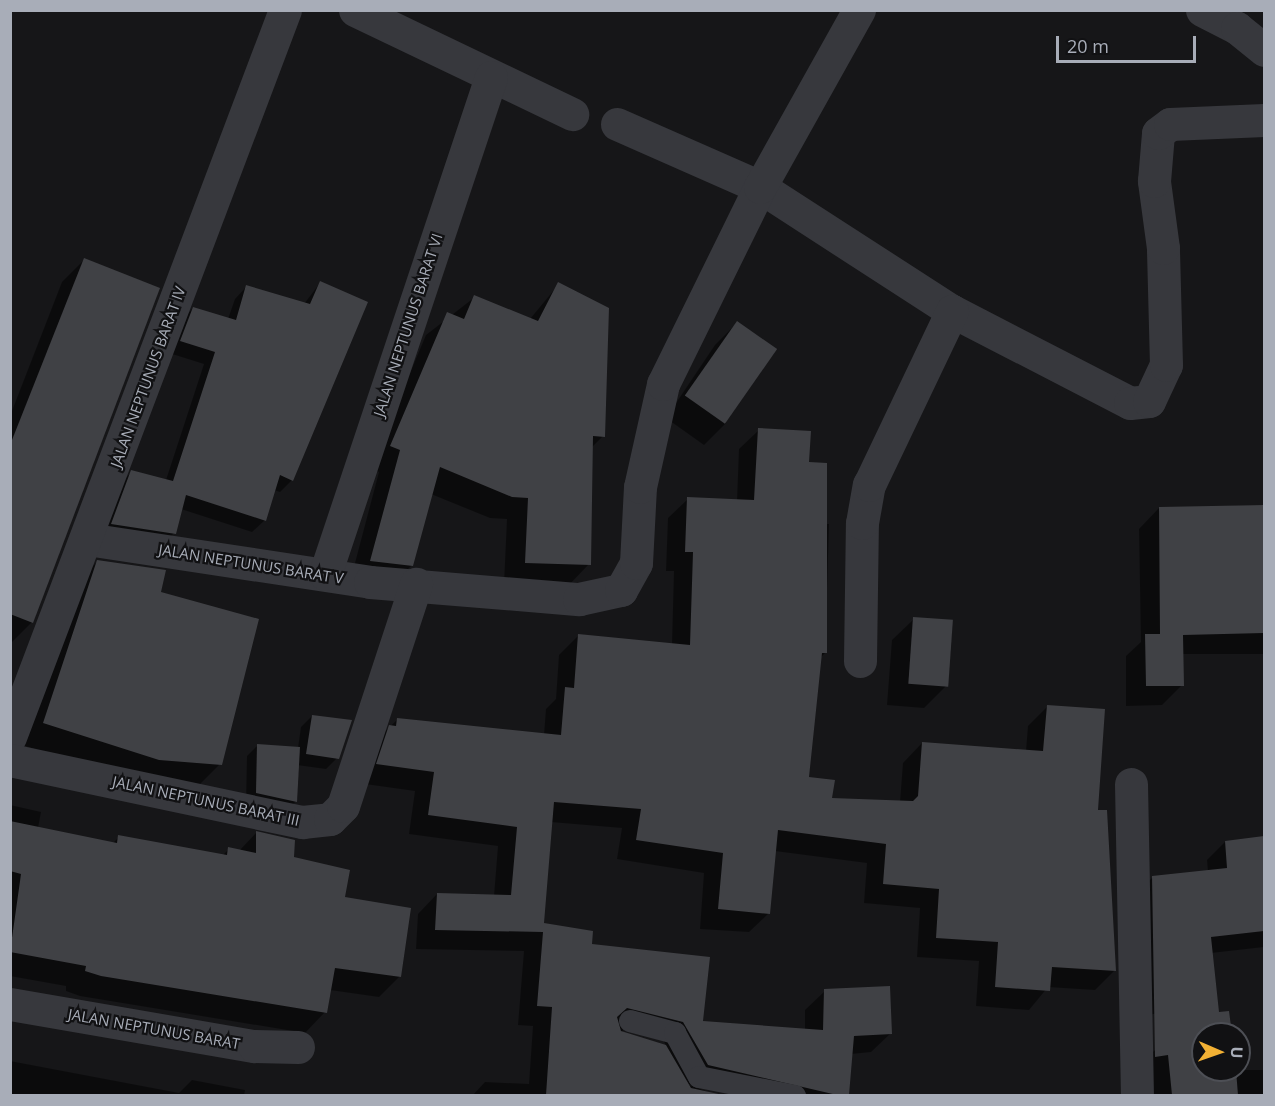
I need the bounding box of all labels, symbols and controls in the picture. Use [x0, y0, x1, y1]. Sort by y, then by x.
scale bar [1059, 24, 1198, 62]
text: 20 m [1067, 34, 1109, 58]
street label: JALAN NEPTUNUS BARAT VI [370, 231, 446, 419]
street label: JALAN NEPTUNUS BARAT IV [107, 284, 189, 470]
street label: JALAN NEPTUNUS BARAT V [157, 540, 345, 588]
street label: JALAN NEPTUNUS BARAT III [111, 772, 301, 830]
street label: JALAN NEPTUNUS BARAT [67, 1005, 241, 1053]
north arrow [1191, 1022, 1251, 1082]
text: U [1226, 1046, 1248, 1059]

